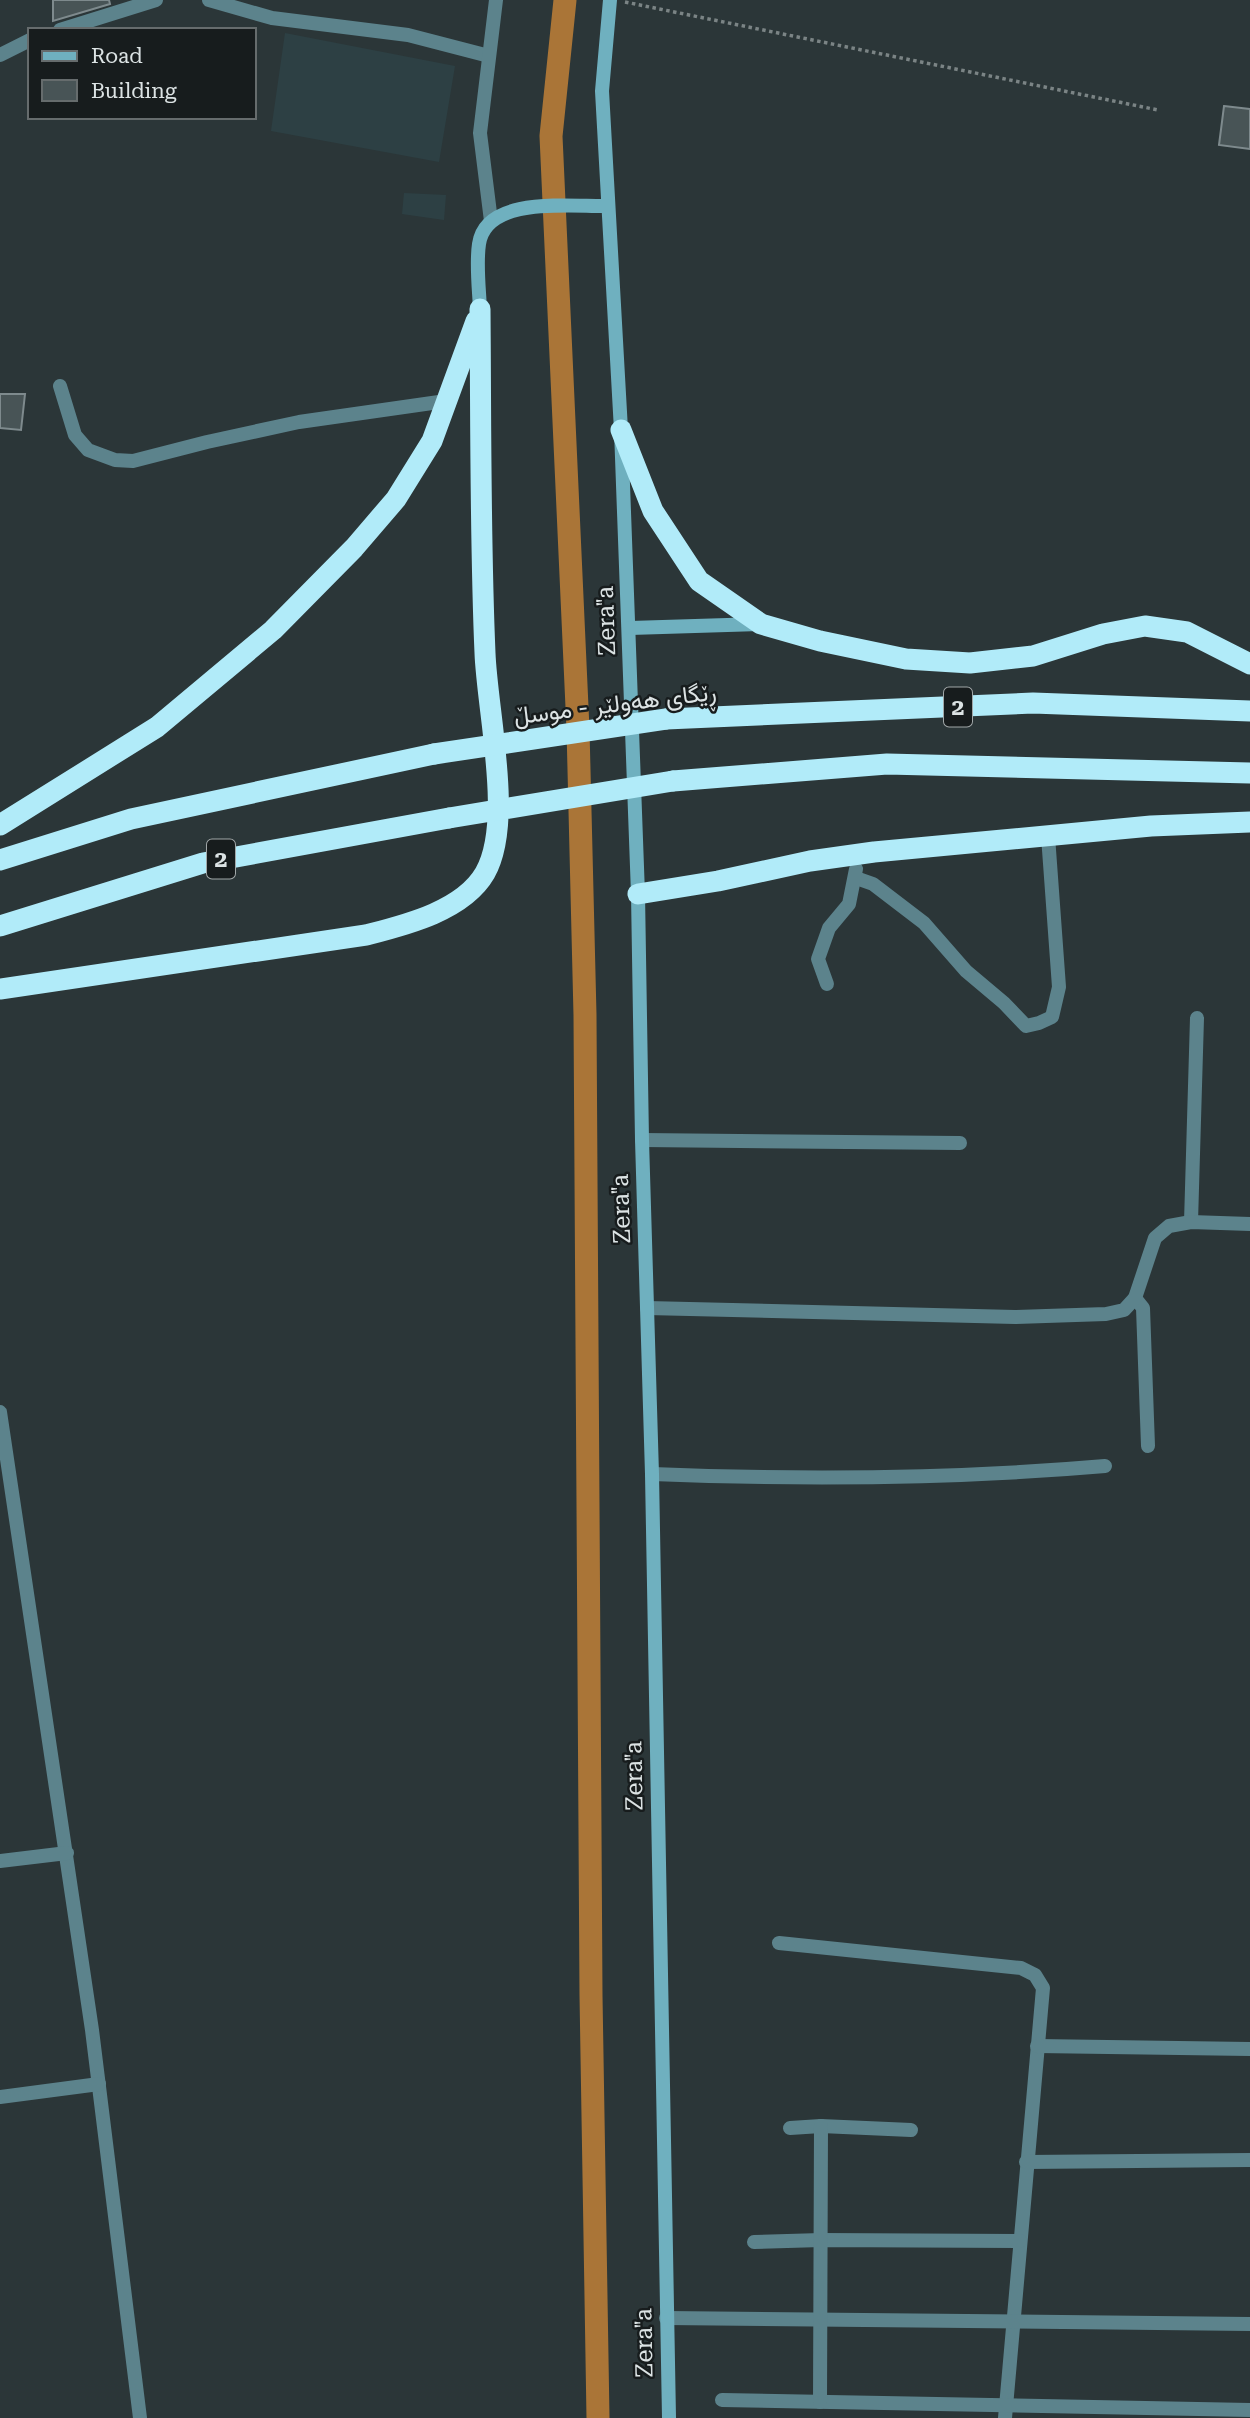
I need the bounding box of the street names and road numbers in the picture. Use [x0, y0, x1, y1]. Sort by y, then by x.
street label: Zera"a [591, 586, 621, 656]
street label: ڕێگای هەولێر - موسڵ [512, 678, 719, 735]
road number: 2 [944, 688, 972, 726]
road number: 2 [207, 839, 235, 878]
street label: Zera"a [606, 1174, 636, 1244]
street label: Zera"a [619, 1741, 649, 1811]
street label: Zera"a [629, 2308, 659, 2378]

